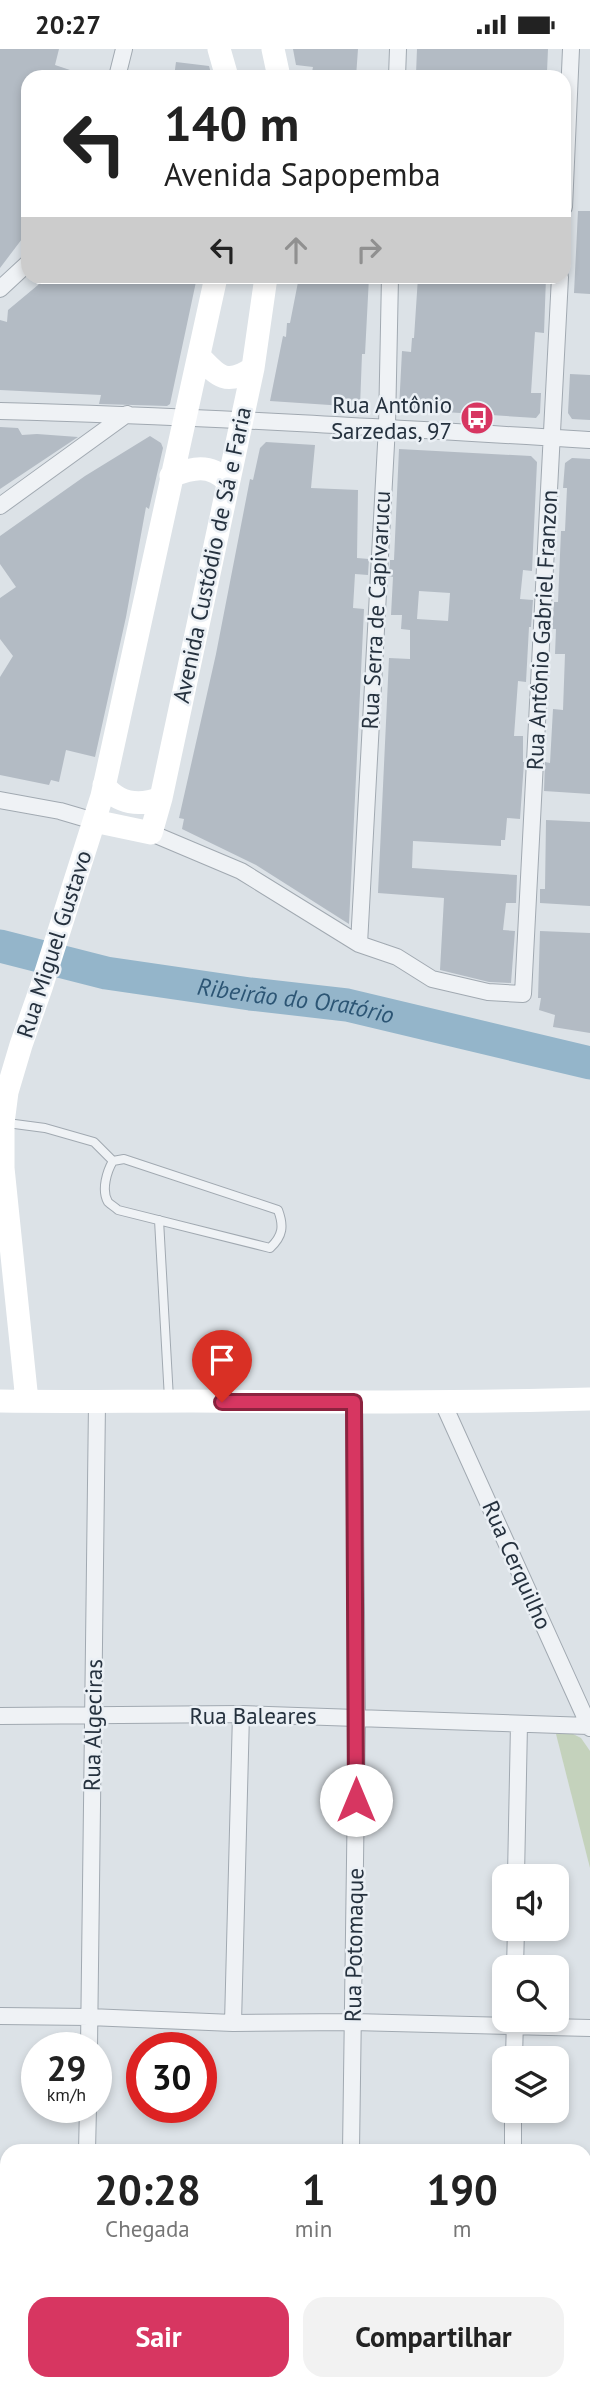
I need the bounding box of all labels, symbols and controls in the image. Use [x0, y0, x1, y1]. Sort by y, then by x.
text: 20:27 [35, 8, 101, 41]
text: 140 m [164, 91, 299, 155]
icon: left [49, 98, 140, 189]
text: Avenida Sapopemba [164, 153, 441, 195]
icon: left [204, 231, 242, 269]
icon: ahead [277, 231, 315, 269]
icon: right [350, 231, 388, 269]
place label: Rua Antônio Sarzedas, 97 [331, 390, 452, 445]
bus stop icon: Rua Antônio Sarzedas, 97 [458, 399, 496, 437]
street label: Avenida Custódio de Sá e Faria [166, 404, 257, 706]
street label: Rua Antônio Gabriel Franzon [520, 489, 563, 771]
street label: Rua Serra de Capivarucu [355, 490, 396, 730]
street label: Rua Miguel Gustavo [10, 846, 98, 1041]
water label: Ribeirão do Oratório [195, 970, 397, 1031]
pin [192, 1330, 252, 1402]
icon: arrive [203, 1341, 241, 1379]
street label: Rua Cerquilho [476, 1496, 559, 1634]
street label: Rua Algeciras [77, 1659, 108, 1791]
street label: Rua Baleares [189, 1701, 317, 1730]
position arrow [319, 1763, 393, 1837]
map controls [492, 1864, 569, 2123]
button: sound [492, 1864, 569, 1941]
street label: Rua Potomaque [338, 1868, 369, 2022]
button: search [492, 1955, 569, 2032]
speed limit sign: 30 [126, 2032, 217, 2123]
text: 29 [47, 2045, 86, 2091]
button: layers [492, 2046, 569, 2123]
text: km/h [47, 2083, 86, 2106]
text: 20:28 [94, 2162, 201, 2217]
text: 1 [302, 2162, 325, 2217]
text: 190 [426, 2162, 498, 2217]
text: Chegada [105, 2214, 190, 2243]
text: min [295, 2214, 332, 2243]
text: m [453, 2214, 471, 2243]
button: Sair [28, 2297, 289, 2377]
button: Compartilhar [303, 2297, 564, 2377]

